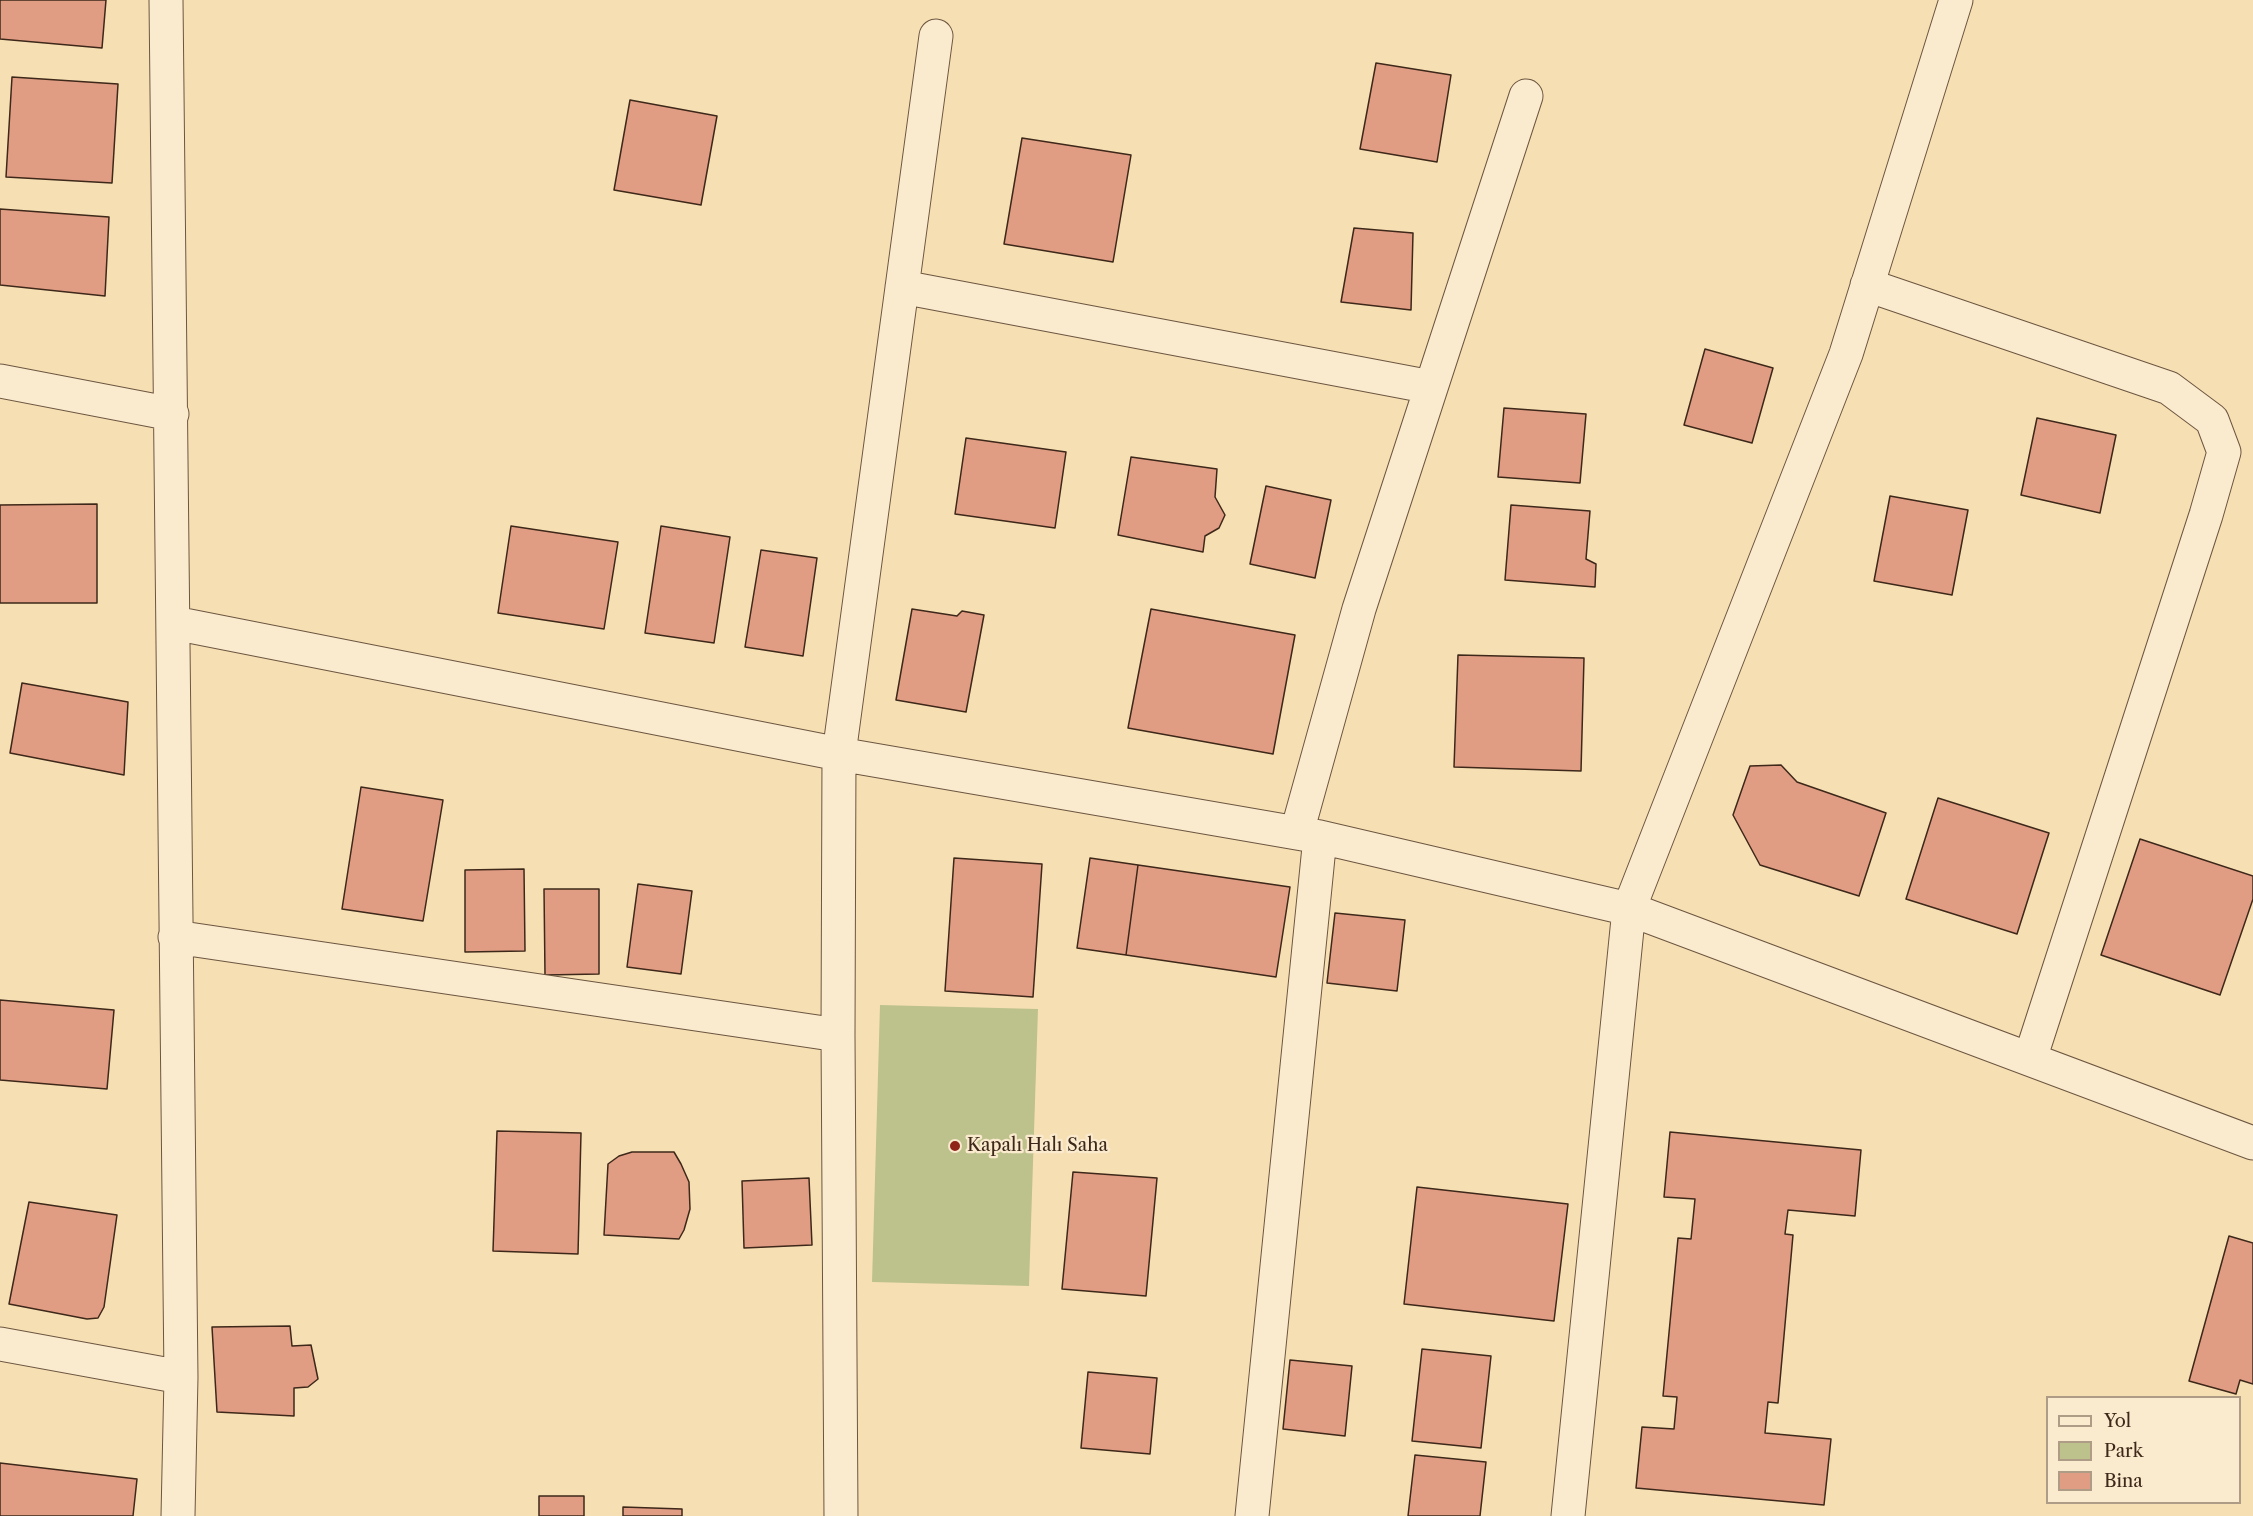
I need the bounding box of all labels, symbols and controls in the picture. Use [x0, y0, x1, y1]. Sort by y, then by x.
place label: Kapalı Halı Saha [967, 1135, 1108, 1157]
marker: Kapalı Halı Saha [948, 1139, 962, 1153]
legend [2046, 1396, 2241, 1504]
text: Yol [2104, 1410, 2131, 1432]
text: Park [2104, 1440, 2143, 1462]
text: Bina [2104, 1470, 2143, 1492]

